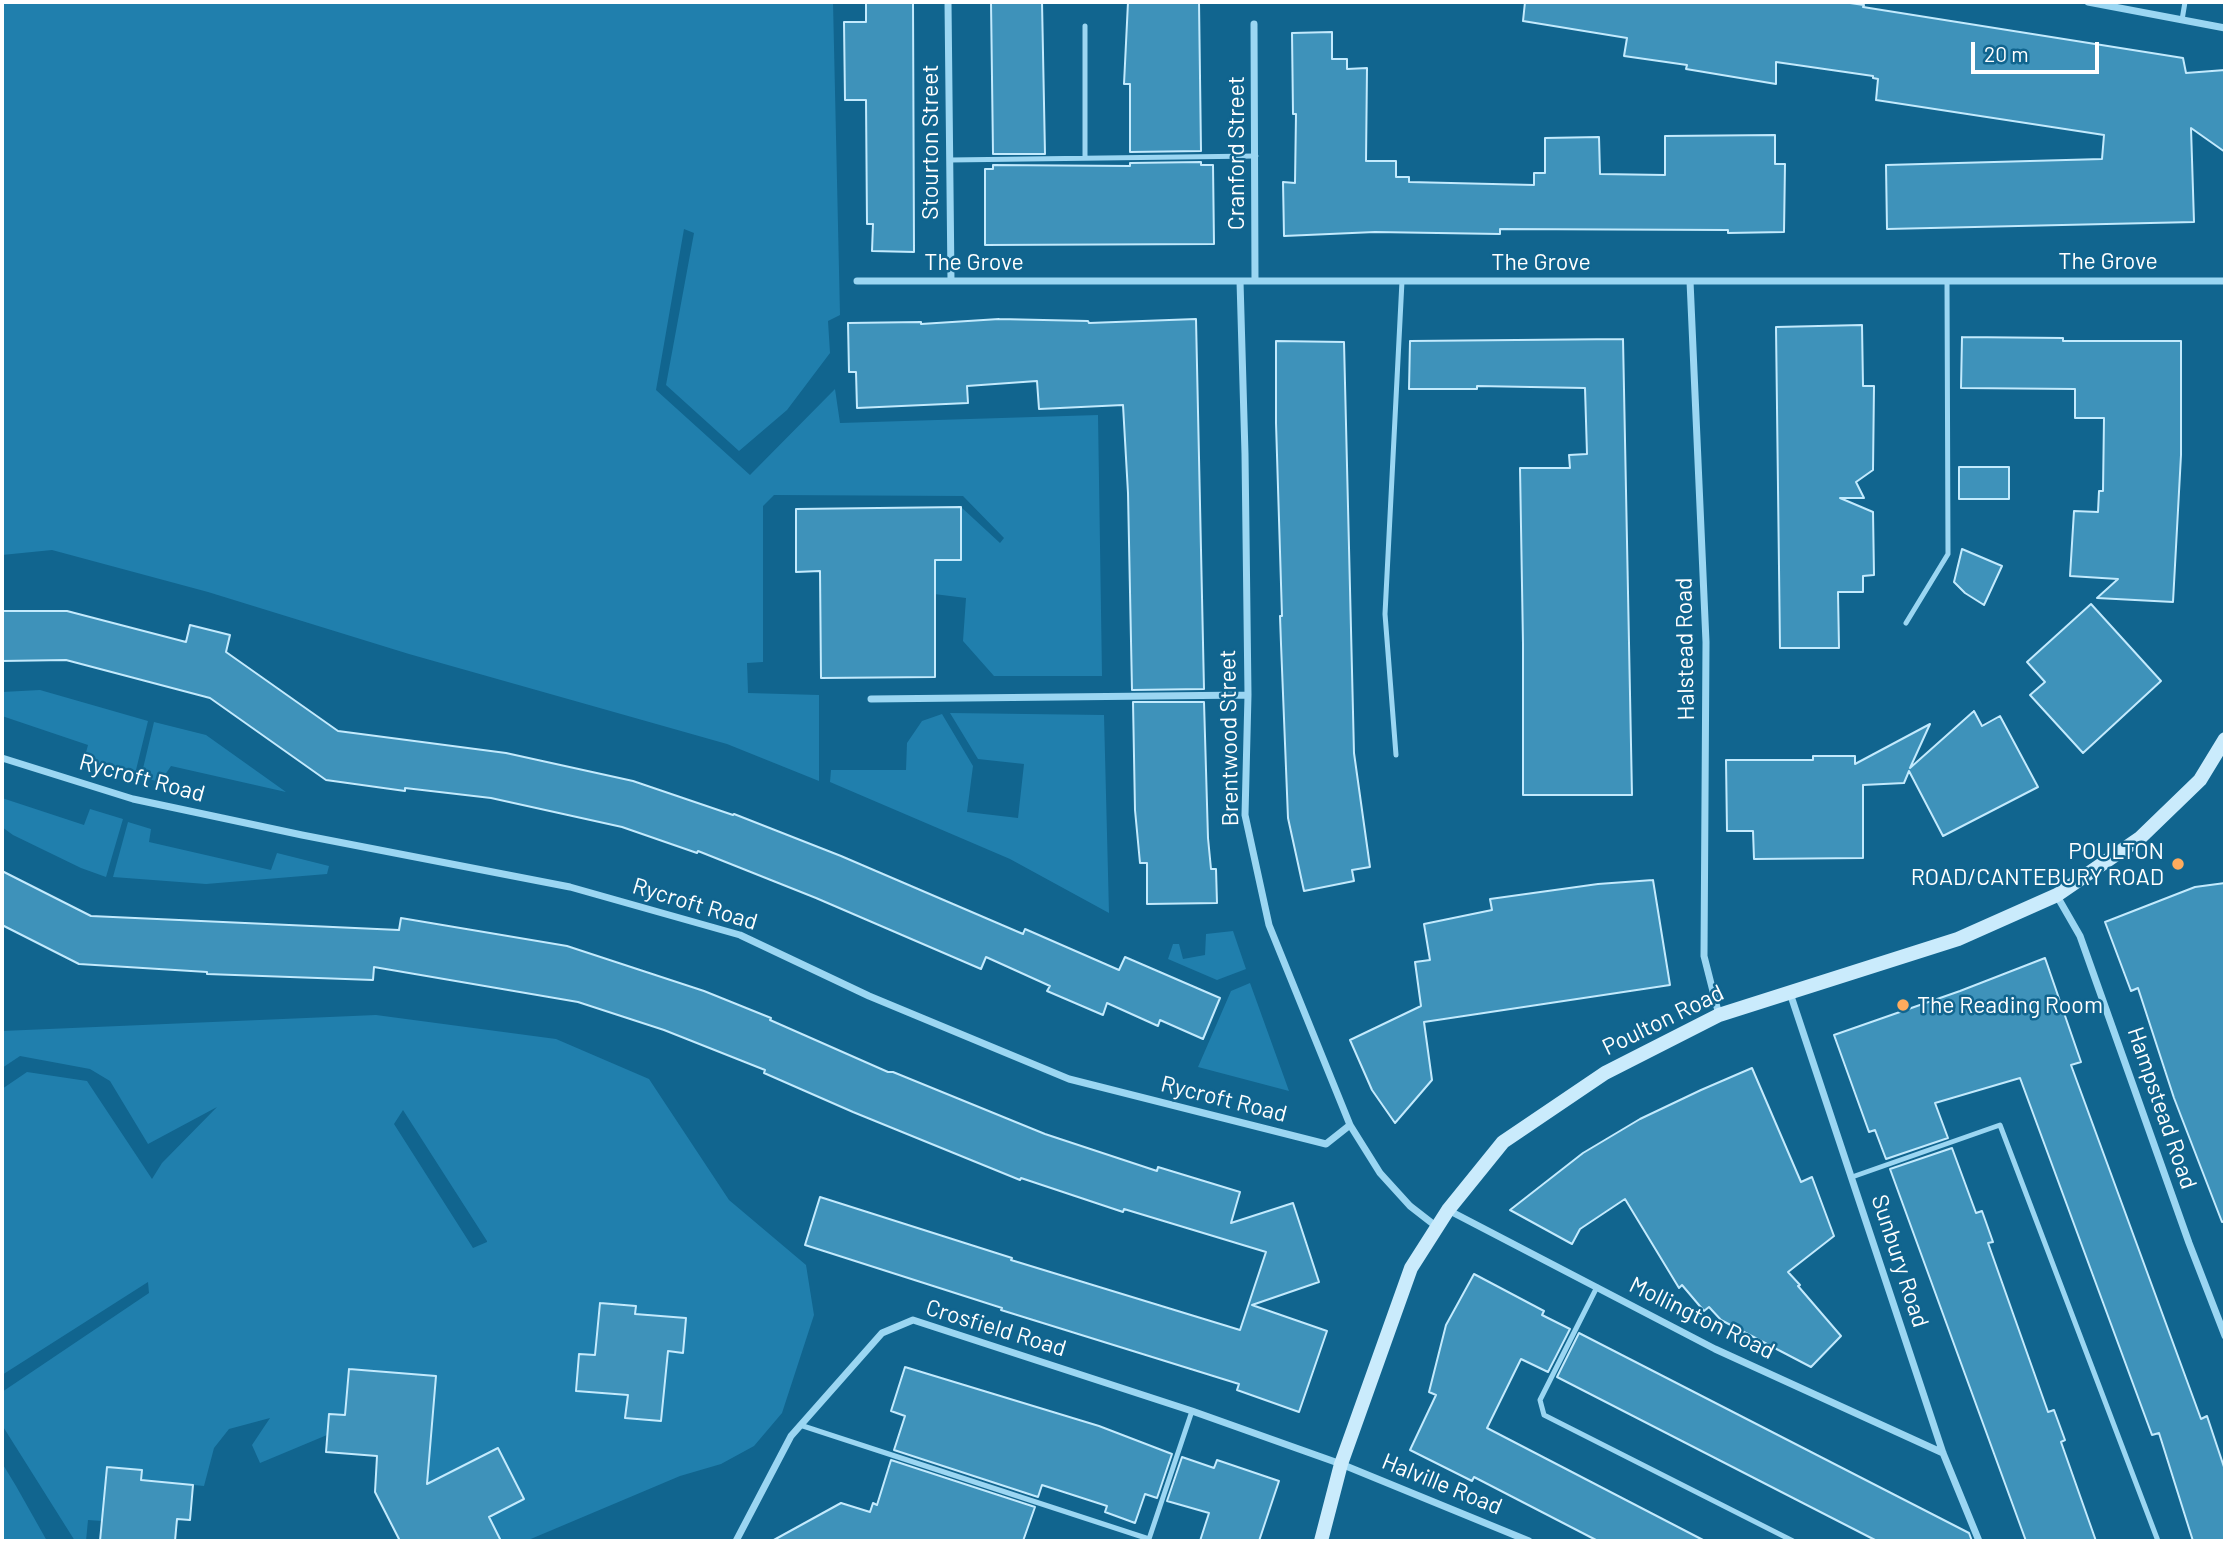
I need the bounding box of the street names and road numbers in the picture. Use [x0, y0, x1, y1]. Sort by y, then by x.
street label: Stourton Street [916, 64, 944, 220]
street label: Cranford Street [1222, 76, 1250, 230]
street label: The Grove [2058, 247, 2158, 275]
street label: The Grove [924, 248, 1024, 276]
street label: The Grove [1491, 248, 1591, 276]
street label: Halstead Road [1670, 577, 1700, 721]
street label: Brentwood Street [1214, 649, 1244, 827]
street label: Rycroft Road [76, 748, 208, 808]
street label: Rycroft Road [629, 872, 761, 936]
street label: Poulton Road [1598, 979, 1728, 1061]
street label: Hampstead Road [2121, 1023, 2203, 1193]
street label: Rycroft Road [1158, 1070, 1290, 1128]
street label: Sunbury Road [1866, 1191, 1934, 1331]
street label: Mollington Road [1625, 1271, 1779, 1365]
street label: Crosfield Road [922, 1294, 1070, 1362]
street label: Halville Road [1378, 1447, 1506, 1521]

